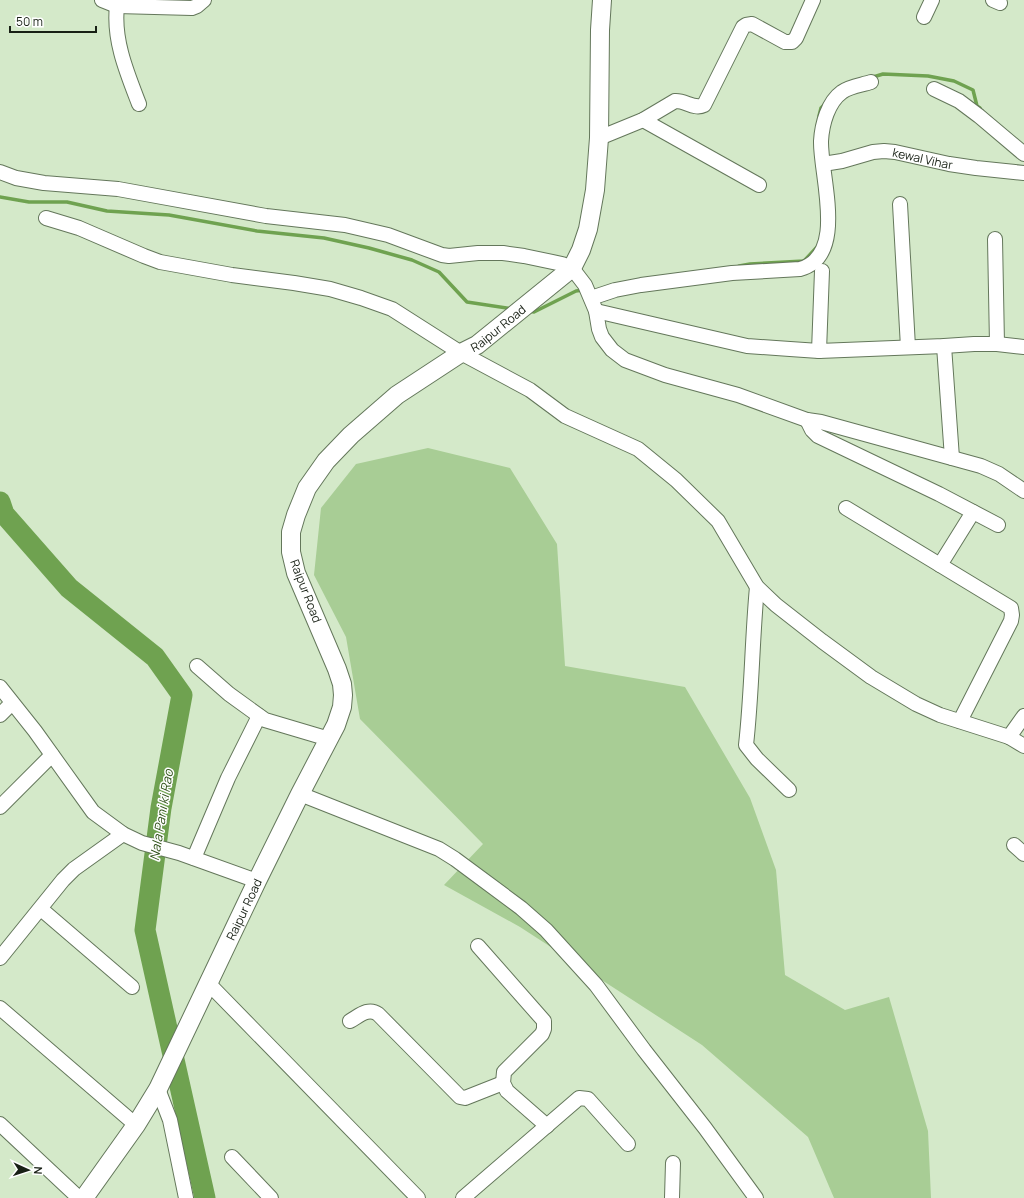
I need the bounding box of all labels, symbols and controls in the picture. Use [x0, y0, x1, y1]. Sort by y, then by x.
scale bar [10, 8, 96, 34]
text: 50 m [16, 13, 43, 30]
street label: kewal Vihar [891, 143, 955, 173]
street label: Raipur Road [467, 301, 529, 356]
street label: Raipur Road [286, 557, 326, 625]
water label: Nala Pani ki Rao [145, 767, 177, 862]
street label: Raipur Road [222, 875, 266, 943]
north arrow [8, 1150, 48, 1190]
text: N [31, 1166, 46, 1175]

